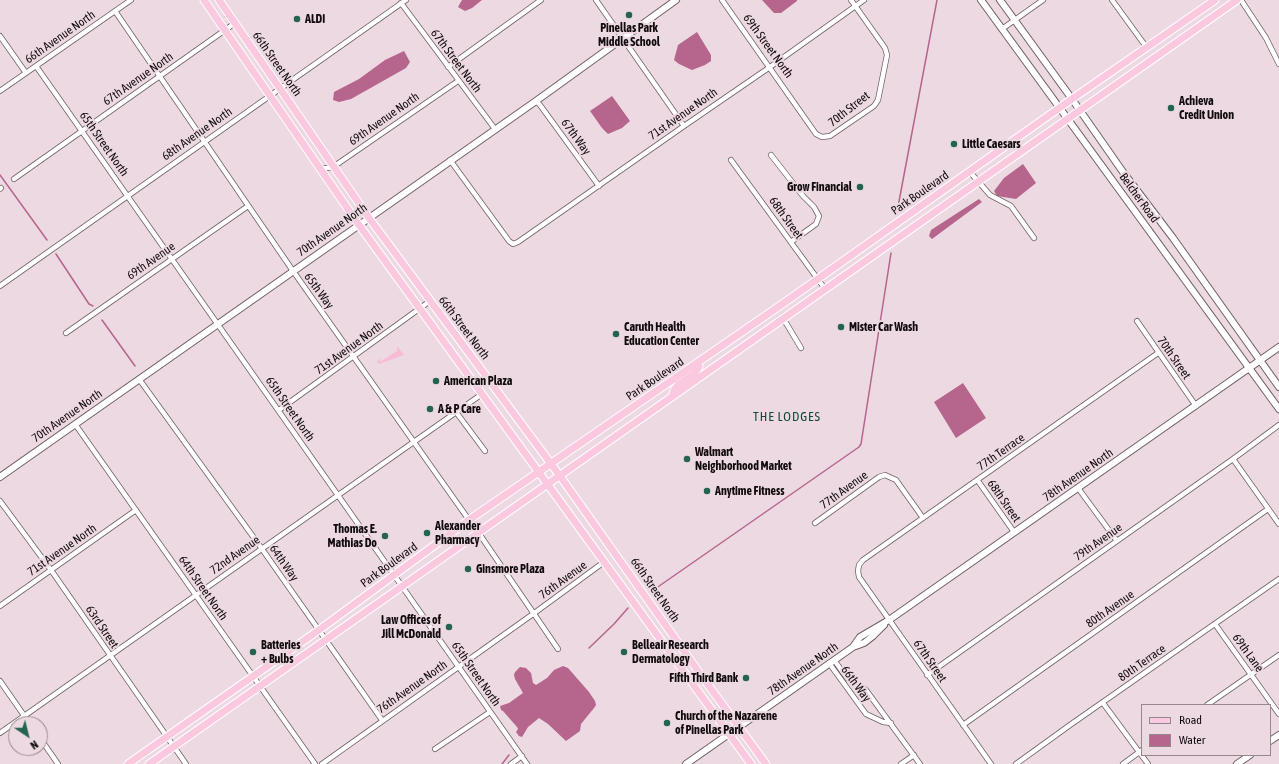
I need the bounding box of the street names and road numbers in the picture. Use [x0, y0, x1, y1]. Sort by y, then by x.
street label: 66th Avenue North [22, 7, 98, 67]
street label: 69th Street North [740, 11, 796, 81]
street label: 67th Street North [428, 26, 484, 96]
street label: 66th Street North [249, 29, 305, 99]
street label: 67th Avenue North [100, 49, 176, 109]
street label: 71st Avenue North [646, 85, 720, 143]
street label: 70th Street [825, 88, 873, 130]
street label: 69th Avenue North [346, 89, 422, 149]
street label: 68th Avenue North [159, 104, 235, 164]
street label: 65th Street North [76, 109, 132, 179]
street label: 67th Way [558, 116, 594, 158]
street label: Park Boulevard [888, 168, 952, 218]
street label: Belcher Road [1116, 170, 1162, 226]
street label: 68th Street [766, 194, 806, 242]
street label: 70th Avenue North [294, 200, 370, 260]
street label: 69th Avenue [124, 239, 178, 283]
street label: 65th Way [301, 270, 337, 312]
street label: 66th Street North [436, 293, 492, 363]
street label: 71st Avenue North [312, 318, 386, 378]
street label: 70th Street [1154, 334, 1194, 382]
street label: Park Boulevard [623, 354, 687, 404]
street label: 65th Street North [262, 374, 318, 444]
street label: 70th Avenue North [29, 386, 105, 446]
street label: 77th Terrace [975, 430, 1027, 474]
street label: 78th Avenue North [1040, 445, 1116, 505]
street label: 77th Avenue [817, 468, 871, 512]
street label: 68th Street [984, 477, 1024, 525]
street label: 79th Avenue [1071, 520, 1125, 564]
street label: 71st Avenue North [25, 521, 99, 579]
street label: 72nd Avenue [207, 533, 263, 577]
street label: Park Boulevard [358, 540, 420, 590]
street label: 64th Way [266, 542, 302, 584]
street label: 64th Street North [175, 553, 231, 623]
street label: 66th Street North [627, 555, 683, 625]
street label: 76th Avenue [536, 558, 590, 602]
street label: 80th Avenue [1083, 587, 1137, 631]
street label: 63rd Street [82, 603, 122, 651]
street label: 69th Lane [1229, 631, 1267, 675]
street label: 67th Street [910, 637, 950, 685]
street label: 65th Street North [448, 639, 504, 709]
street label: 78th Avenue North [765, 639, 841, 699]
street label: 80th Terrace [1116, 641, 1168, 685]
street label: 76th Avenue North [374, 657, 450, 717]
street label: 66th Way [838, 663, 874, 705]

